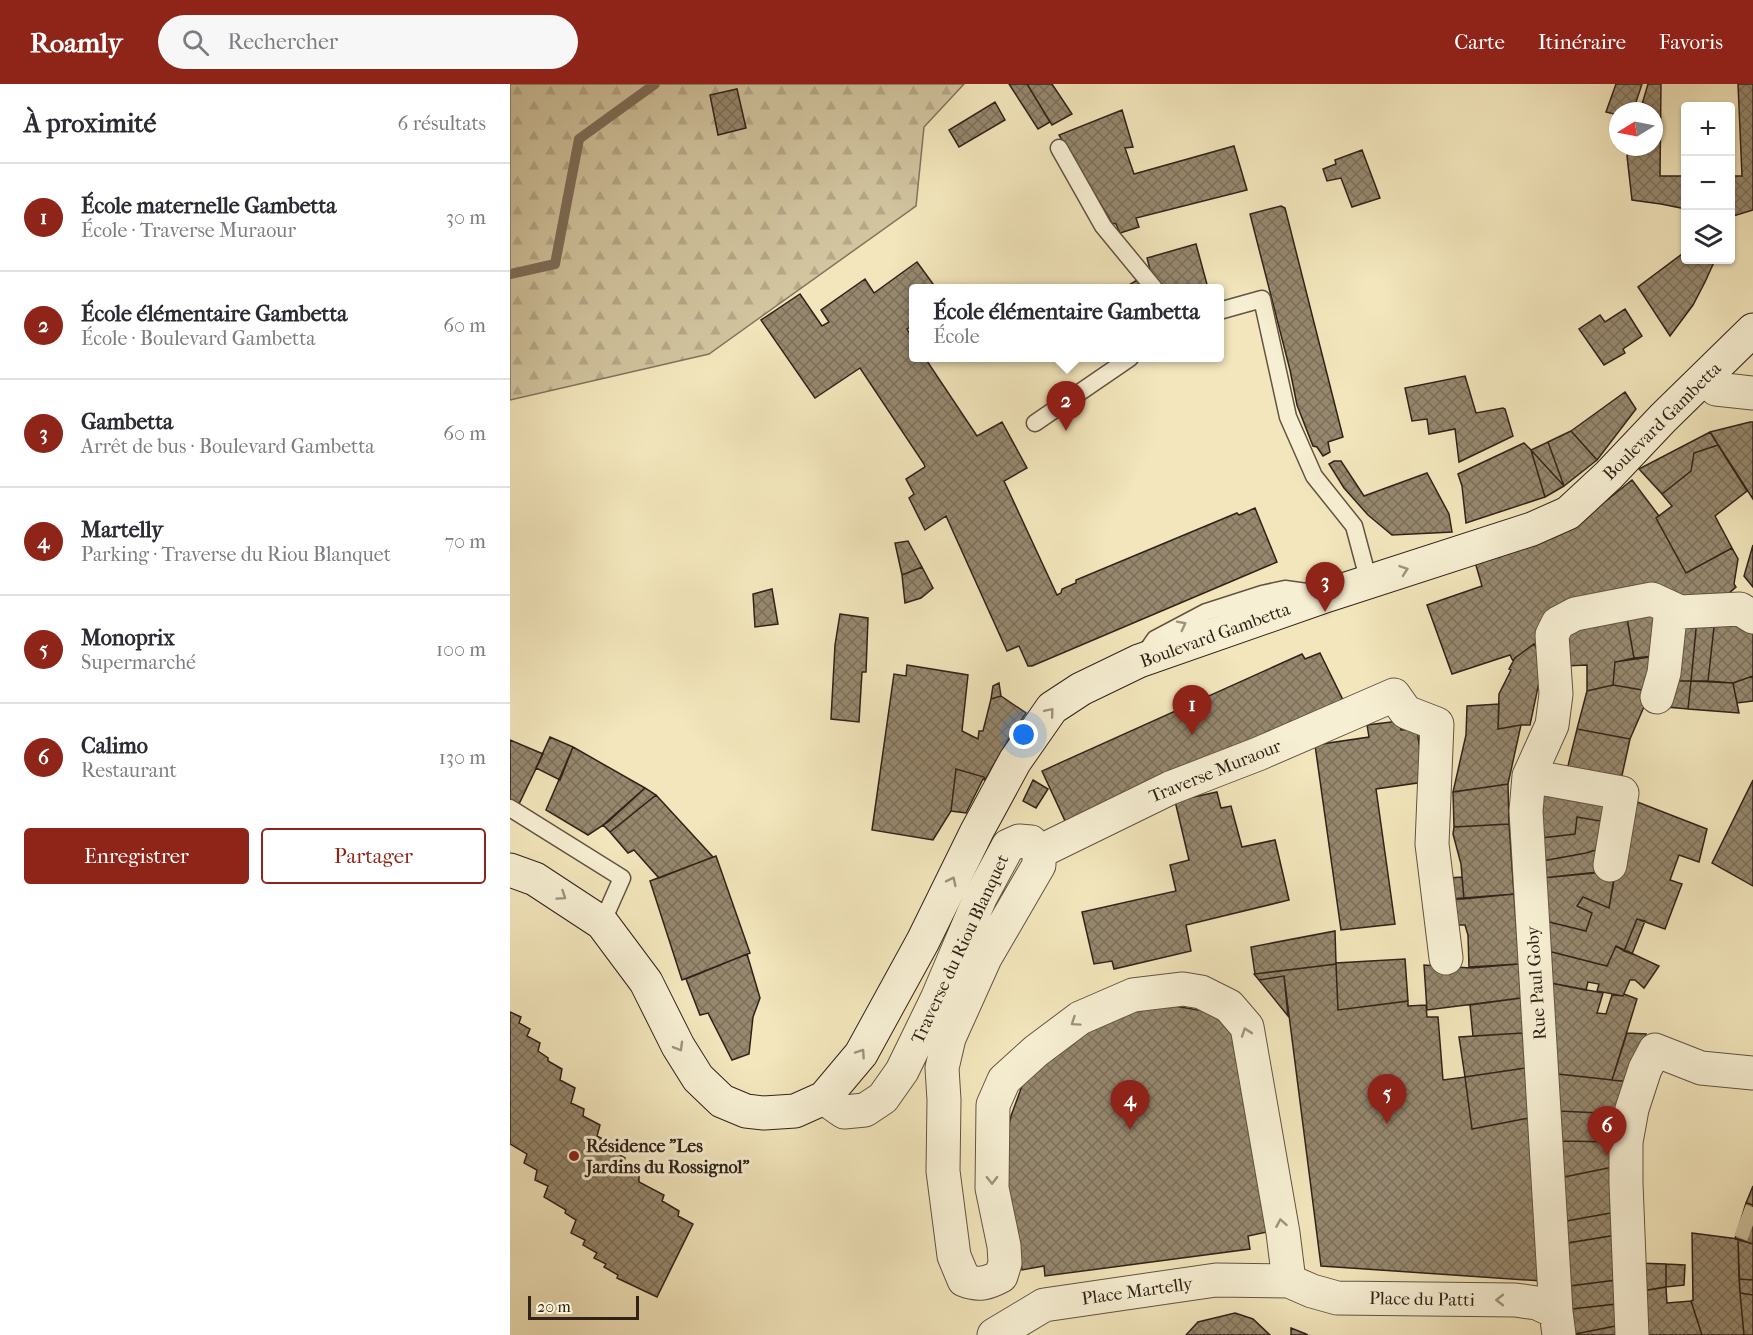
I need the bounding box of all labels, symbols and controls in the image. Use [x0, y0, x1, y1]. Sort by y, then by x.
search box [158, 15, 578, 69]
text: Roamly [30, 26, 122, 59]
icon: search [179, 26, 212, 59]
text: Rechercher [227, 29, 338, 55]
text: Carte [1454, 30, 1505, 54]
text: Itinéraire [1538, 30, 1626, 54]
text: Favoris [1659, 30, 1723, 54]
north arrow [1609, 102, 1663, 156]
map controls [1681, 102, 1735, 264]
button: + [1681, 102, 1735, 156]
text: À proximité [24, 108, 156, 139]
text: 6 résultats [398, 112, 486, 135]
button: − [1681, 156, 1735, 210]
text: École maternelle Gambetta [81, 193, 336, 219]
text: 1 [40, 206, 47, 229]
text: 30 m [446, 206, 486, 229]
button: layers [1681, 210, 1735, 264]
text: École · Traverse Muraour [81, 219, 296, 242]
popup [909, 284, 1224, 362]
text: École élémentaire Gambetta [933, 299, 1200, 325]
text: École élémentaire Gambetta [81, 301, 347, 327]
text: 2 [38, 314, 49, 337]
text: 60 m [443, 314, 486, 337]
text: École [933, 325, 980, 348]
text: École · Boulevard Gambetta [81, 327, 316, 350]
street label: Boulevard Gambetta [1599, 358, 1726, 485]
pin: 2 [1046, 382, 1086, 431]
text: Gambetta [81, 409, 173, 435]
text: 3 [39, 422, 48, 445]
text: 60 m [443, 422, 486, 445]
text: Arrêt de bus · Boulevard Gambetta [81, 435, 375, 458]
text: Martelly [81, 517, 163, 543]
text: 4 [38, 530, 49, 553]
text: 70 m [444, 530, 486, 553]
text: Parking · Traverse du Riou Blanquet [81, 543, 391, 566]
pin: 3 [1306, 562, 1344, 612]
one-way arrow [1398, 565, 1409, 578]
street label: Boulevard Gambetta [1137, 598, 1294, 672]
one-way arrow [1176, 621, 1187, 632]
text: Monoprix [81, 625, 175, 651]
text: 5 [39, 638, 48, 661]
text: 100 m [436, 638, 486, 661]
text: Supermarché [81, 651, 196, 674]
pin: 1 [1172, 686, 1212, 735]
one-way arrow [1043, 709, 1054, 719]
your location [1009, 720, 1038, 749]
text: Calimo [81, 733, 148, 759]
street label: Traverse Muraour [1146, 735, 1285, 808]
text: 6 [38, 746, 49, 769]
text: 130 m [439, 746, 486, 769]
text: Restaurant [81, 759, 177, 782]
button: Enregistrer [24, 828, 249, 884]
button: Partager [261, 828, 486, 884]
street label: Traverse du Riou Blanquet [907, 851, 1014, 1047]
one-way arrow [945, 876, 957, 887]
one-way arrow [555, 889, 566, 900]
street label: Rue Paul Goby [1522, 924, 1551, 1041]
one-way arrow [1071, 1015, 1082, 1026]
one-way arrow [1241, 1027, 1253, 1037]
one-way arrow [672, 1041, 683, 1051]
one-way arrow [853, 1048, 864, 1059]
pin: 5 [1368, 1074, 1406, 1124]
pin: 4 [1110, 1080, 1150, 1130]
pin: 6 [1588, 1106, 1626, 1156]
place label: Résidence "Les Jardins du Rossignol" [584, 1136, 750, 1178]
marker: Résidence "Les Jardins du Rossignol" [567, 1149, 581, 1163]
one-way arrow [986, 1176, 999, 1185]
one-way arrow [1275, 1218, 1288, 1228]
street label: Place Martelly [1080, 1273, 1195, 1310]
street label: Place du Patti [1369, 1288, 1476, 1311]
scale bar [528, 1293, 639, 1320]
one-way arrow [1495, 1294, 1504, 1306]
text: 20 m [537, 1297, 571, 1316]

